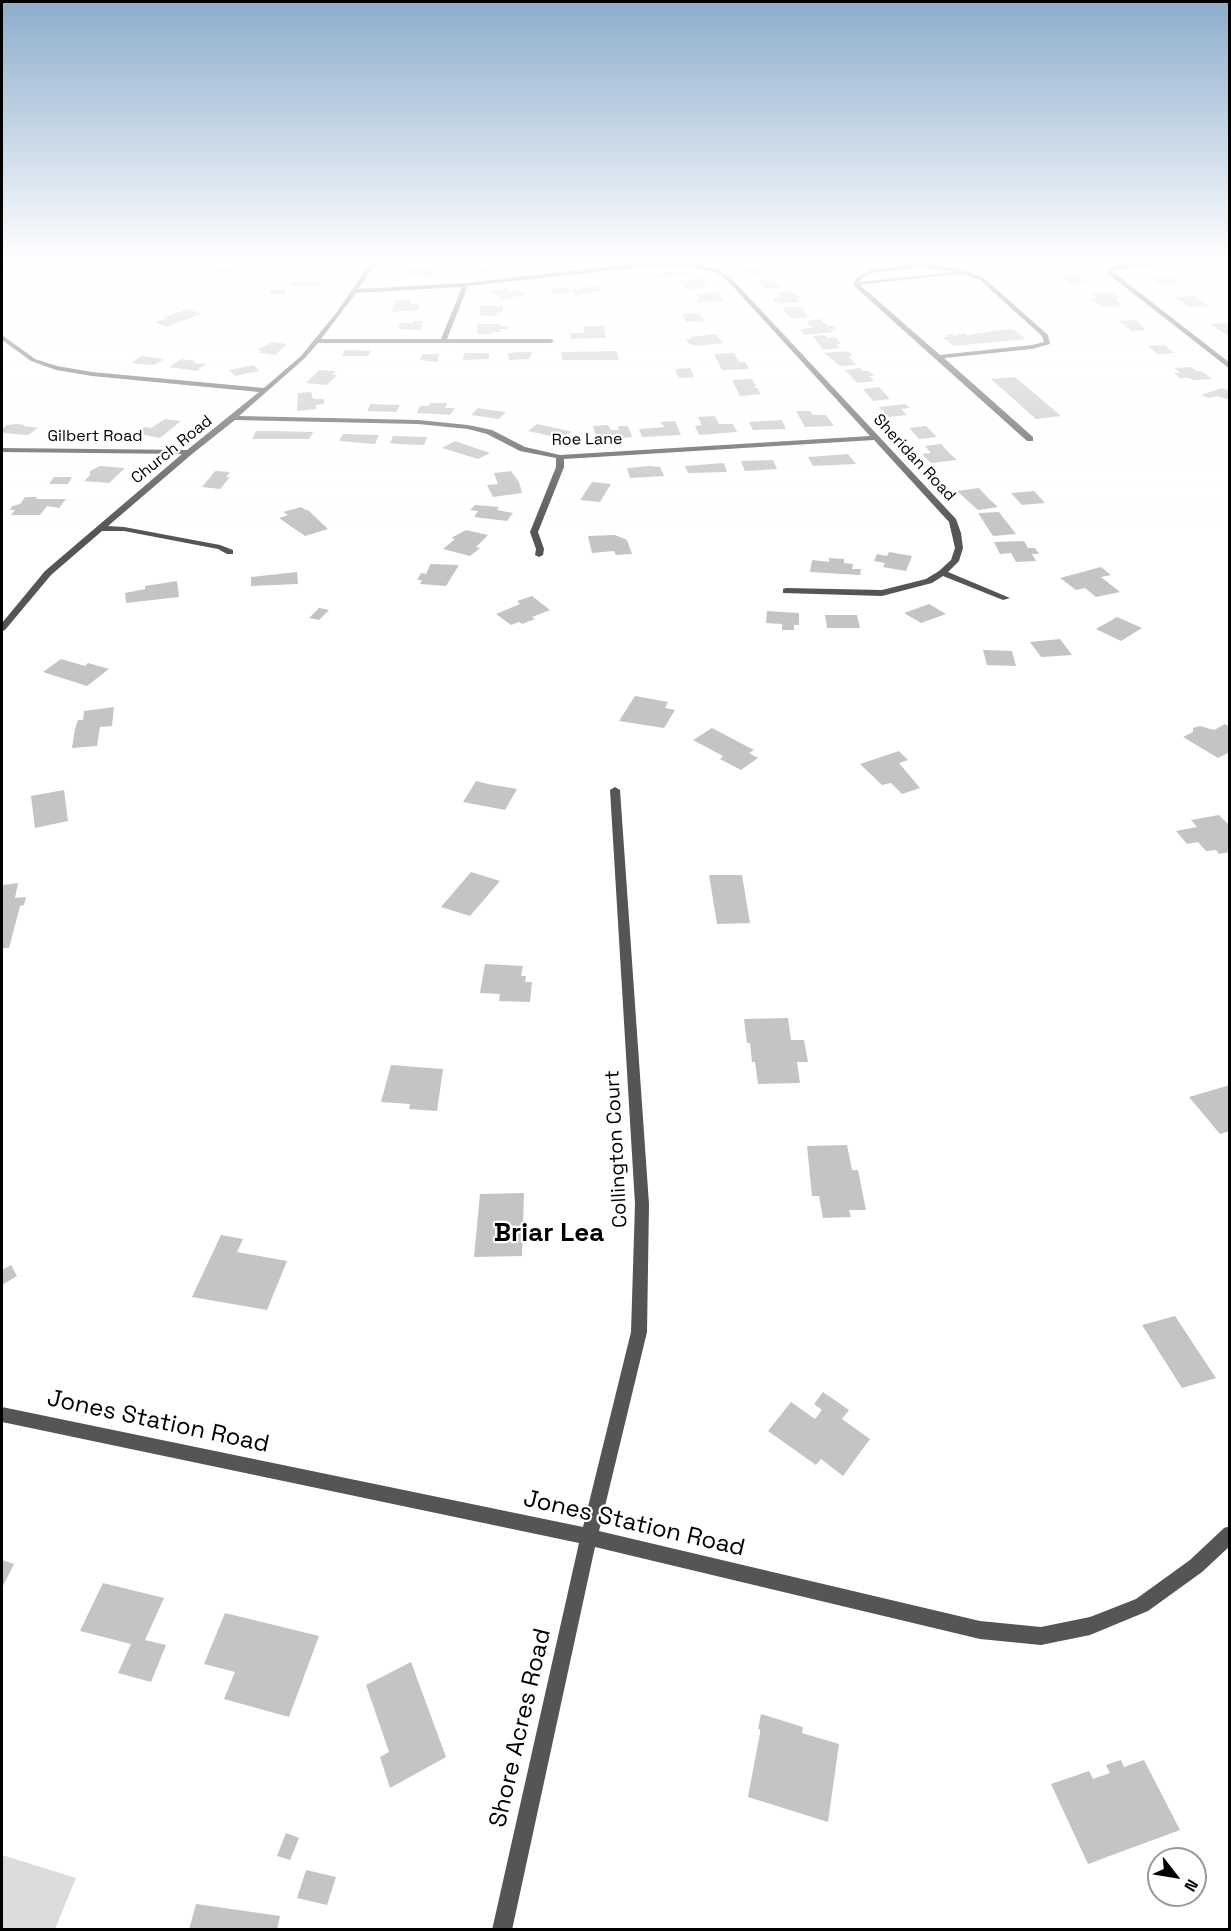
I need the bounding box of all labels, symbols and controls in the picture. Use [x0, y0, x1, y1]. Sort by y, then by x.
street label: Sheridan Road [869, 411, 959, 505]
street label: Church Road [128, 412, 216, 488]
street label: Gilbert Road [48, 427, 142, 447]
street label: Roe Lane [551, 430, 623, 450]
street label: Collington Court [601, 1070, 633, 1228]
district label: Briar Lea [494, 1218, 604, 1250]
street label: Jones Station Road [44, 1384, 272, 1460]
street label: Jones Station Road [520, 1484, 748, 1564]
street label: Shore Acres Road [484, 1626, 558, 1830]
north arrow [1147, 1847, 1207, 1907]
text: N [1179, 1875, 1203, 1895]

